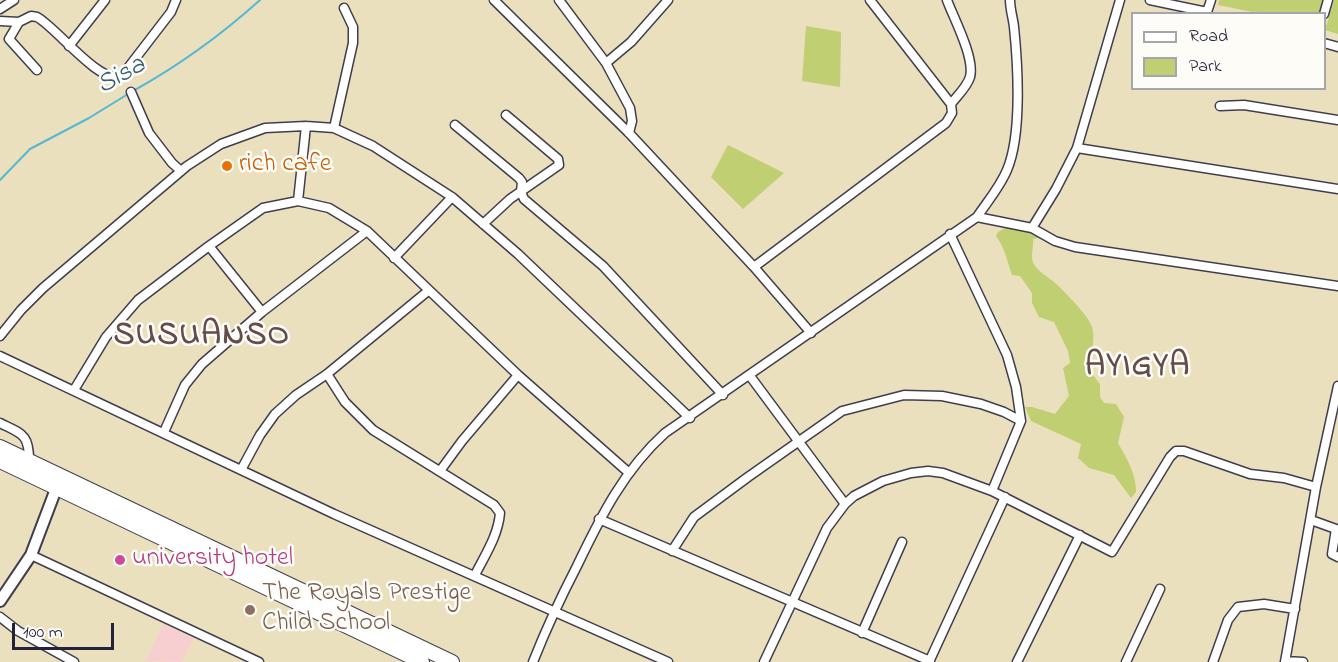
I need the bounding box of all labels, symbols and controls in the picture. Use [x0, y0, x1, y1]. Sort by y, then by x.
legend [1131, 12, 1326, 90]
text: Road [1189, 24, 1228, 50]
water label: Sisa [92, 51, 152, 103]
text: Park [1189, 54, 1222, 80]
place label: rich cafe [239, 150, 331, 182]
marker: rich cafe [220, 159, 234, 173]
district label: SUSUANSO [114, 319, 290, 357]
district label: AYIGYA [1085, 350, 1191, 388]
place label: university hotel [132, 544, 293, 576]
marker: university hotel [113, 553, 127, 567]
place label: The Royals Prestige Child School [262, 579, 471, 640]
marker: The Royals Prestige Child School [243, 603, 257, 617]
scale bar [15, 611, 117, 649]
text: 100 m [23, 620, 63, 646]

